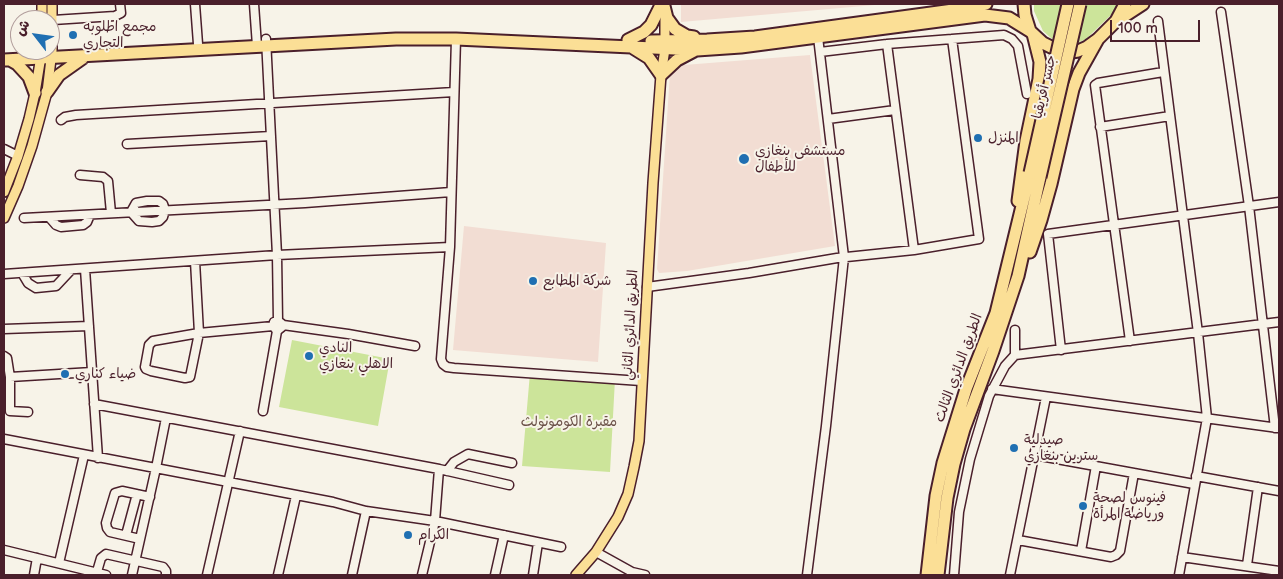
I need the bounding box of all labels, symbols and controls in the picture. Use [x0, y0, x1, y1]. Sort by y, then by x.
north arrow [10, 10, 60, 60]
scale bar [1113, 10, 1203, 42]
text: ش [11, 17, 34, 39]
place label: مجمع اطلوبه التجاري [83, 19, 156, 52]
text: 100 m [1118, 19, 1158, 38]
marker: مجمع اطلوبه التجاري [67, 29, 79, 41]
street label: جسر أفريقيا [1030, 54, 1060, 120]
place label: المنزل [988, 130, 1019, 146]
marker: المنزل [972, 132, 984, 144]
place label: مستشفى بنغازي للأطفال [755, 143, 845, 176]
marker: مستشفى بنغازي للأطفال [737, 152, 751, 166]
street label: الطريق الدائري الثاني [620, 269, 642, 381]
place label: شركة المطابع [543, 273, 611, 289]
marker: شركة المطابع [527, 275, 539, 287]
street label: الطريق الدائري الثالث [932, 311, 986, 425]
place label: النادي الاهلي بنغازي [319, 340, 393, 372]
marker: النادي الاهلي بنغازي [303, 350, 315, 362]
place label: ضياء كناري [75, 366, 136, 382]
marker: ضياء كناري [59, 368, 71, 380]
park label: مقبرة الكومونولث [521, 414, 617, 430]
place label: صيدلية سترين بنغازي [1024, 432, 1098, 464]
marker: صيدلية سترين بنغازي [1008, 442, 1020, 454]
place label: فينوس لصحة ورياضة المرأة [1093, 490, 1166, 522]
marker: فينوس لصحة ورياضة المرأة [1077, 500, 1089, 512]
place label: الكرام [418, 527, 449, 543]
marker: الكرام [402, 529, 414, 541]

